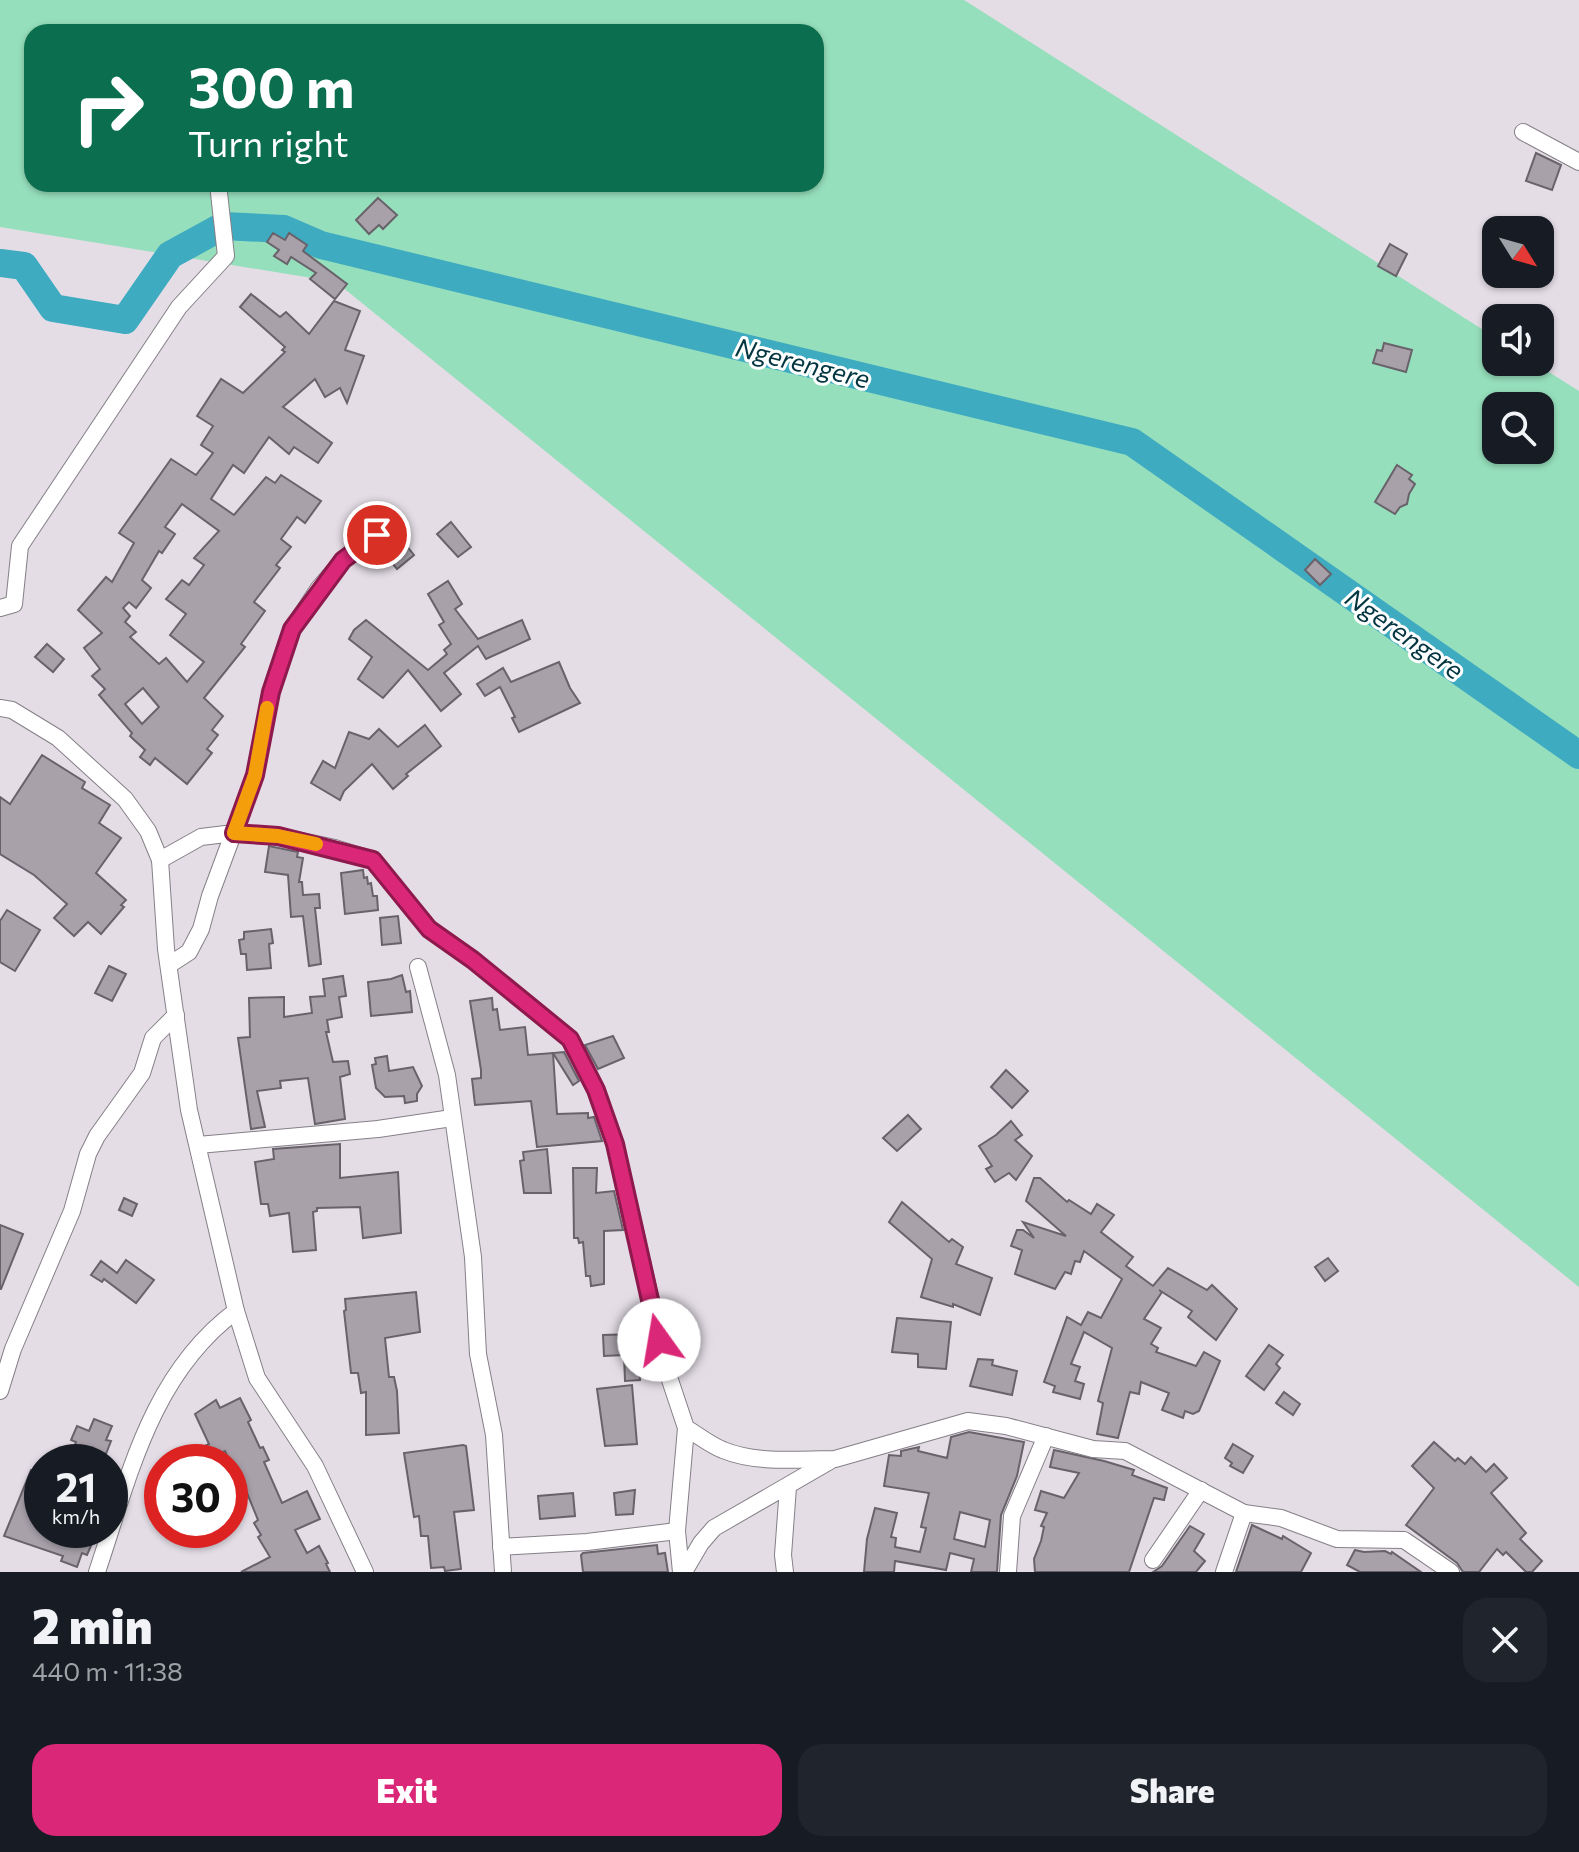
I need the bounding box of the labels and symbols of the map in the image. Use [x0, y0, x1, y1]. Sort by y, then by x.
north arrow [1482, 216, 1554, 288]
water label: Ngerengere [733, 330, 873, 394]
pin [343, 501, 411, 569]
water label: Ngerengere [1340, 581, 1470, 685]
position arrow [617, 1298, 701, 1382]
speed limit sign: 30 [144, 1444, 248, 1548]

